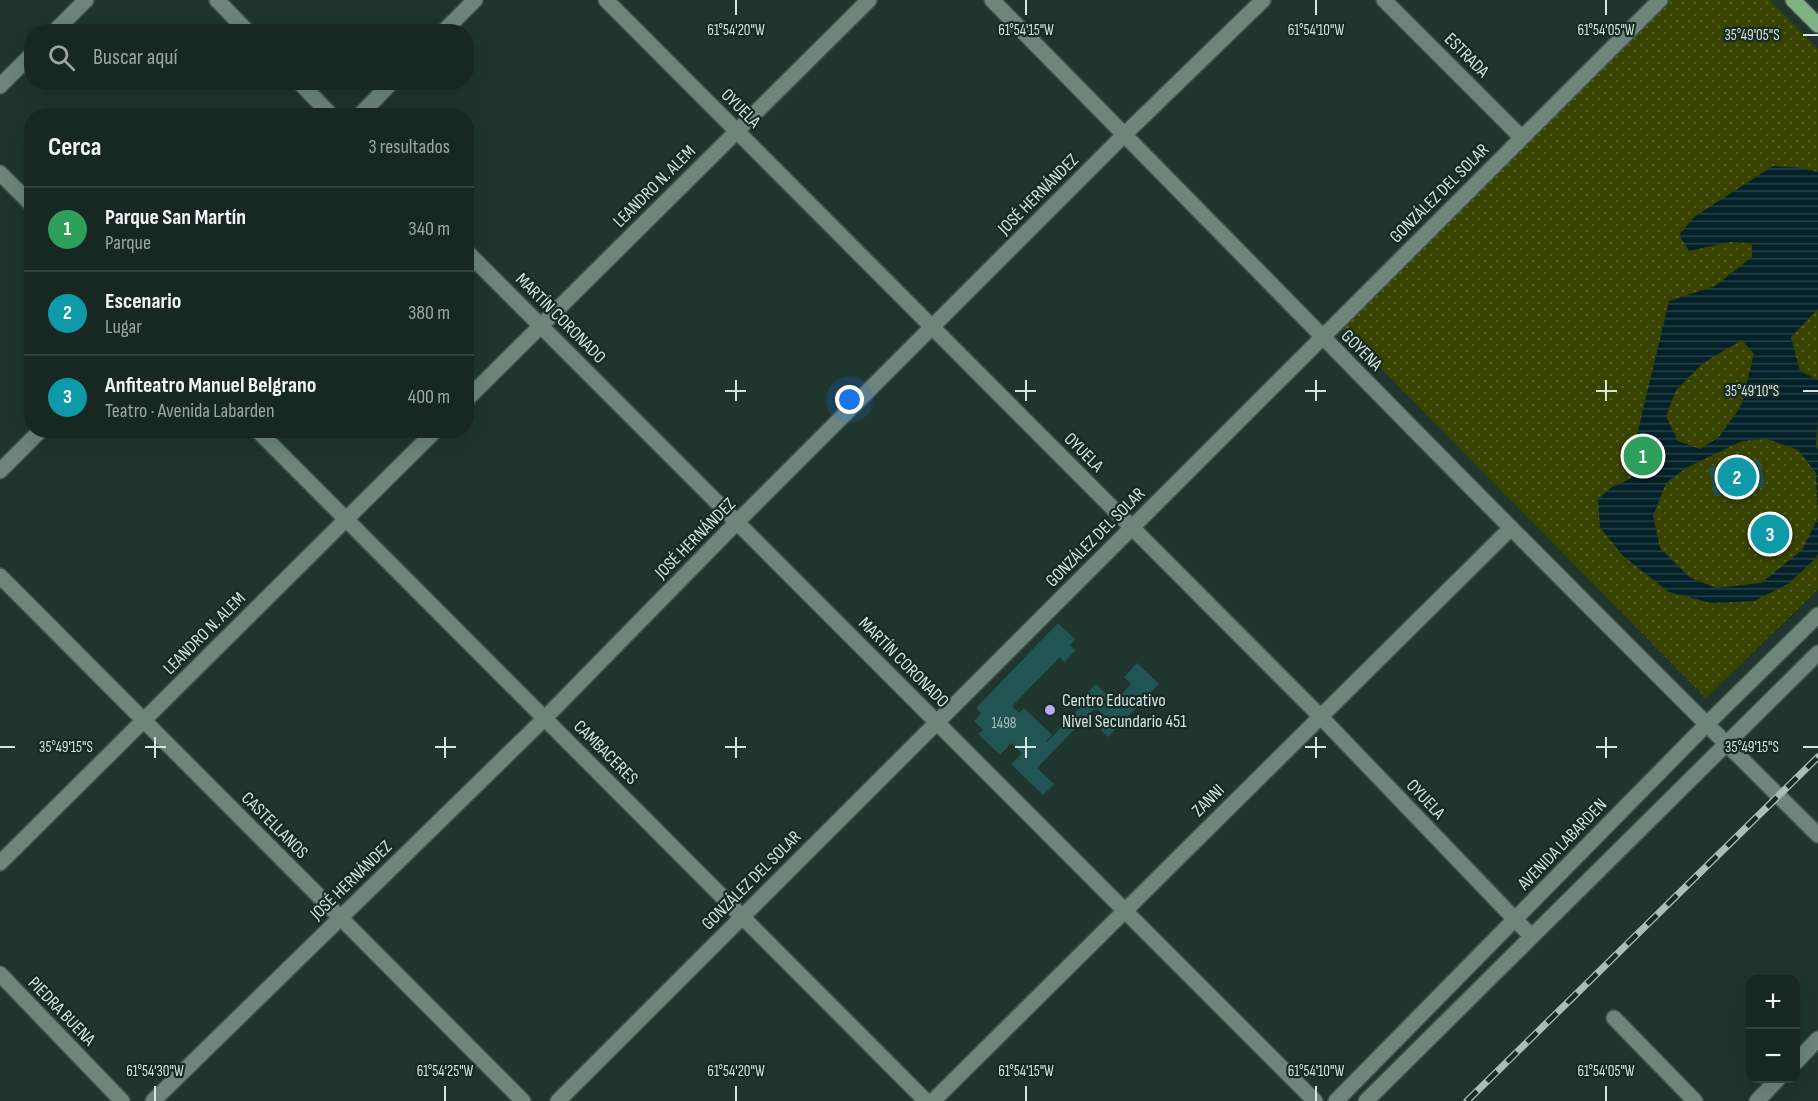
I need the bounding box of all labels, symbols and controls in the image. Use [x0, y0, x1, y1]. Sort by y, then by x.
text: 61°54'20"W [707, 21, 765, 40]
text: 61°54'15"W [998, 21, 1054, 40]
text: 61°54'10"W [1288, 21, 1344, 40]
text: 61°54'05"W [1577, 21, 1635, 40]
search box [24, 24, 474, 90]
text: 35°49'05"S [1724, 26, 1780, 45]
street label: ESTRADA [1440, 29, 1494, 82]
icon: search [45, 41, 78, 74]
text: Buscar aquí [93, 44, 178, 71]
street label: OYUELA [717, 84, 765, 133]
text: Cerca [48, 132, 101, 163]
text: 3 resultados [368, 135, 450, 159]
street label: GONZÁLEZ DEL SOLAR [1385, 139, 1493, 247]
street label: LEANDRO N. ALEM [609, 141, 700, 232]
street label: JOSÉ HERNÁNDEZ [993, 149, 1083, 240]
text: Parque San Martín [105, 204, 246, 231]
text: 1 [64, 217, 71, 241]
text: 340 m [408, 217, 450, 241]
text: Parque [105, 231, 151, 255]
street label: MARTÍN CORONADO [511, 269, 610, 368]
text: Escenario [105, 288, 181, 315]
text: 2 [63, 301, 72, 325]
text: 380 m [408, 301, 450, 325]
text: Lugar [105, 315, 142, 339]
street label: GOYENA [1337, 325, 1387, 375]
text: Anfiteatro Manuel Belgrano [105, 372, 316, 399]
text: 35°49'10"S [1725, 382, 1779, 401]
text: 3 [63, 385, 72, 409]
text: 400 m [408, 385, 450, 409]
your location [835, 385, 864, 414]
text: Teatro · Avenida Labarden [105, 399, 275, 423]
street label: OYUELA [1060, 428, 1108, 477]
pin: 1 [1624, 434, 1662, 478]
pin: 2 [1718, 454, 1756, 500]
street label: GONZÁLEZ DEL SOLAR [1041, 483, 1149, 591]
street label: JOSÉ HERNÁNDEZ [650, 493, 740, 584]
pin: 3 [1750, 512, 1790, 556]
street label: LEANDRO N. ALEM [159, 588, 250, 679]
street label: MARTÍN CORONADO [854, 613, 953, 712]
place label: Centro Educativo Nivel Secundario 451 [1062, 690, 1187, 732]
marker: Centro Educativo Nivel Secundario 451 [1043, 703, 1057, 717]
house number: 1498 [992, 714, 1016, 733]
street label: CAMBACERES [569, 716, 642, 789]
text: 35°49'15"S [39, 738, 93, 757]
text: 35°49'15"S [1725, 738, 1779, 757]
street label: OYUELA [1402, 775, 1450, 824]
street label: ZANNI [1188, 780, 1229, 821]
street label: CASTELLANOS [237, 788, 313, 863]
street label: AVENIDA LABARDEN [1513, 794, 1611, 895]
street label: GONZÁLEZ DEL SOLAR [697, 826, 805, 934]
street label: JOSÉ HERNÁNDEZ [306, 836, 397, 925]
street label: PIEDRA BUENA [24, 973, 100, 1050]
map controls [1746, 975, 1800, 1083]
button: + [1746, 975, 1800, 1029]
button: − [1746, 1029, 1800, 1083]
text: 61°54'30"W [126, 1062, 184, 1081]
text: 61°54'25"W [417, 1062, 474, 1081]
text: 61°54'20"W [707, 1062, 765, 1081]
text: 61°54'15"W [998, 1062, 1054, 1081]
text: 61°54'10"W [1288, 1062, 1344, 1081]
text: 61°54'05"W [1577, 1062, 1635, 1081]

